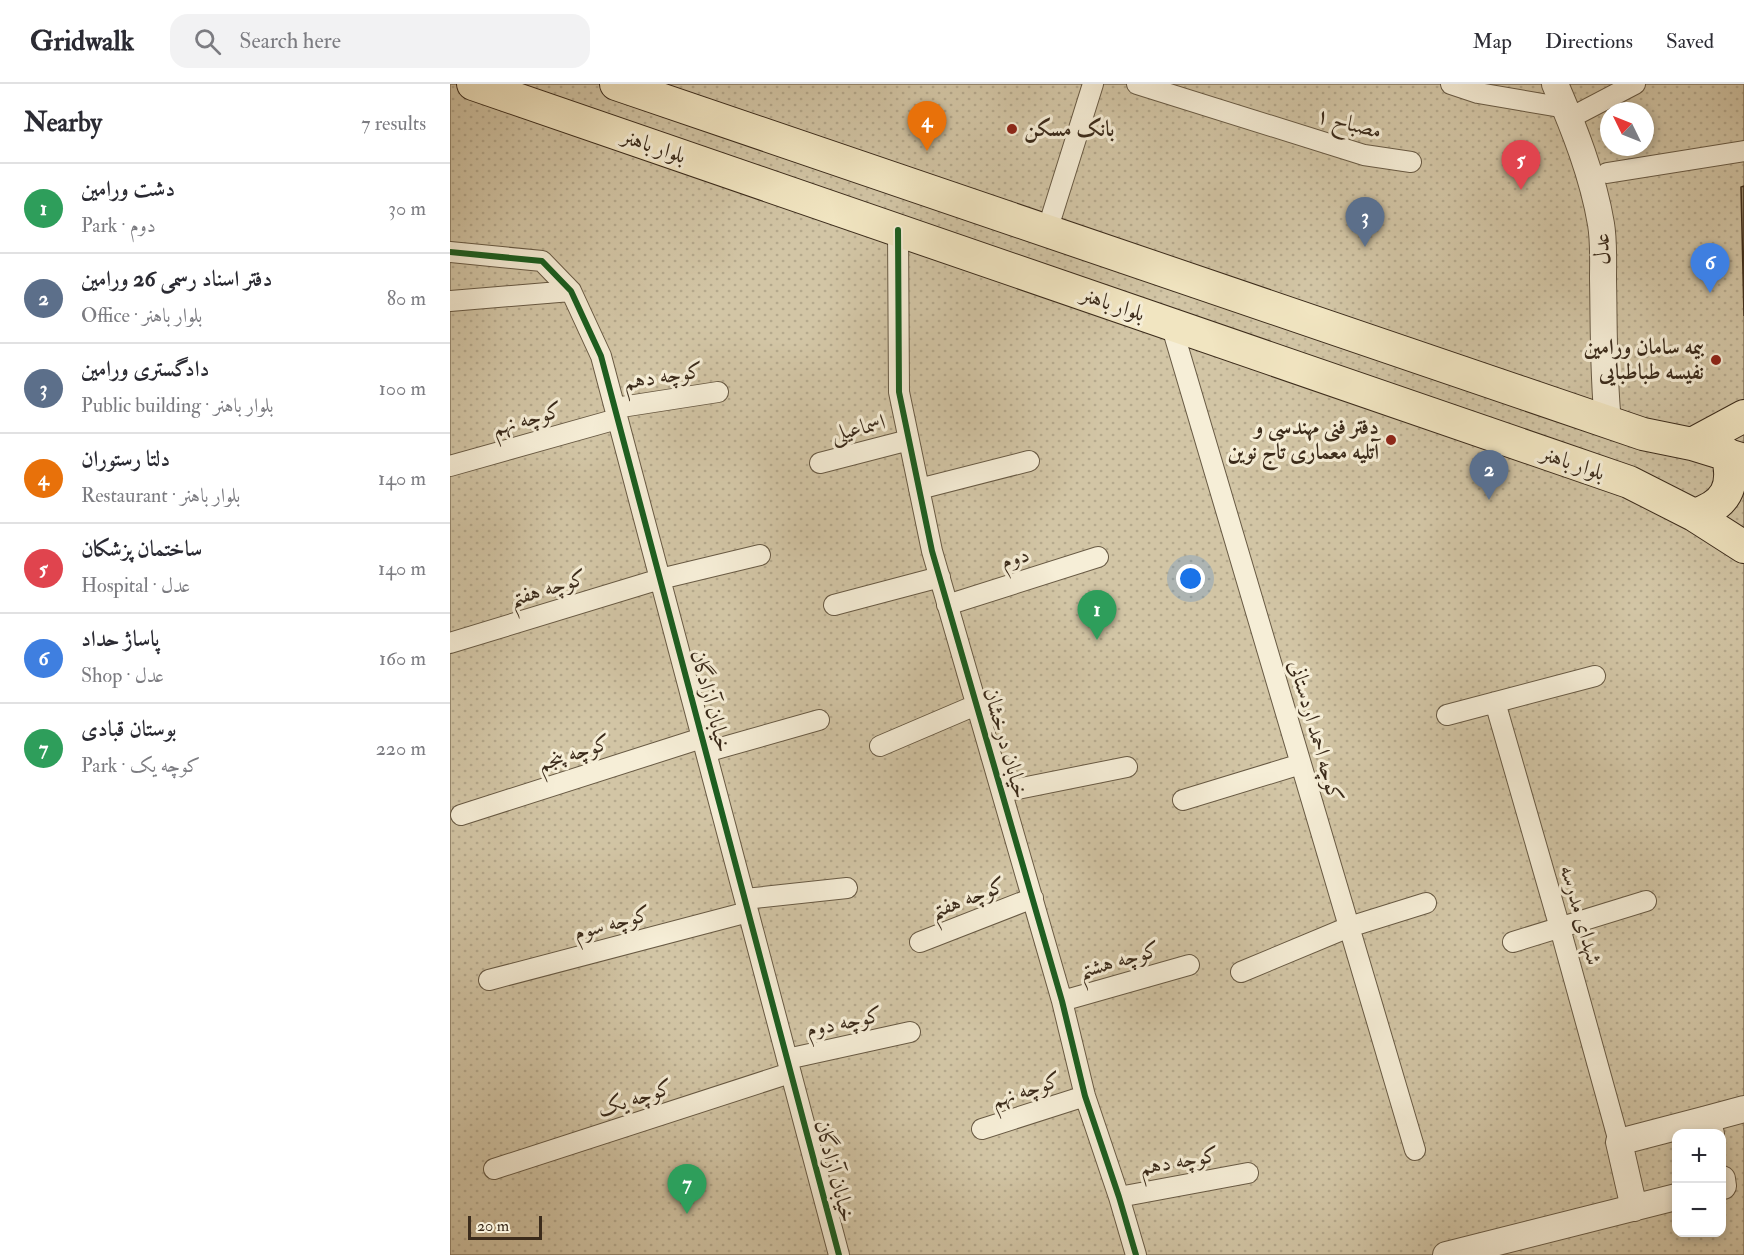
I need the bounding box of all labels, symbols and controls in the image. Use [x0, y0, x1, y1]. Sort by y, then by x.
search box [170, 14, 590, 68]
text: Gridwalk [30, 24, 134, 59]
icon: search [191, 25, 224, 58]
text: Search here [239, 27, 341, 55]
text: Map [1472, 28, 1512, 55]
text: Directions [1545, 28, 1633, 55]
text: Saved [1666, 28, 1714, 55]
pin: 4 [908, 101, 946, 151]
street label: مصباح ۱ [1312, 101, 1385, 150]
north arrow [1600, 102, 1654, 156]
text: Nearby [24, 107, 102, 139]
text: 7 results [361, 111, 426, 136]
place label: بانک مسکن [1024, 115, 1114, 143]
street label: بلوار باهنر [616, 121, 690, 170]
marker: بانک مسکن [1005, 122, 1019, 136]
pin: 5 [1502, 141, 1540, 190]
text: دشت ورامین [81, 175, 175, 203]
text: 1 [40, 196, 47, 221]
text: 30 m [388, 196, 426, 221]
pin: 3 [1346, 198, 1384, 247]
text: Park · دوم [81, 213, 156, 238]
street label: عدل [1587, 232, 1617, 266]
pin: 6 [1690, 244, 1730, 293]
text: دفتر اسناد رسمی 26 ورامین [81, 265, 272, 293]
street label: بلوار باهنر [1075, 279, 1149, 328]
text: 2 [38, 286, 49, 311]
text: 80 m [387, 286, 426, 311]
text: Office · بلوار باهنر [81, 303, 202, 328]
place label: بیمه سامان ورامین نفیسه طباطبایی [1584, 333, 1704, 387]
marker: بیمه سامان ورامین نفیسه طباطبایی [1709, 353, 1723, 367]
text: دادگستری ورامین [81, 355, 209, 383]
street label: کوچه دهم [621, 356, 705, 402]
text: 3 [40, 376, 47, 401]
text: 100 m [379, 376, 426, 401]
text: Public building · بلوار باهنر [81, 393, 274, 418]
street label: کوچه نهم [489, 396, 567, 448]
street label: اسماعیلی [828, 408, 889, 450]
place label: دفتر فنی مهندسی و آتلیه معماری تاج نوین [1228, 413, 1381, 471]
marker: دفتر فنی مهندسی و آتلیه معماری تاج نوین [1384, 433, 1398, 447]
street label: بلوار باهنر [1535, 438, 1609, 487]
text: دلتا رستوران [81, 445, 170, 473]
pin: 2 [1470, 450, 1508, 500]
text: 4 [38, 466, 49, 491]
text: 140 m [378, 466, 426, 491]
text: Restaurant · بلوار باهنر [81, 483, 240, 508]
text: ساختمان پزشکان [81, 535, 202, 563]
street label: دوم [997, 540, 1034, 580]
text: 5 [39, 556, 48, 581]
text: 140 m [378, 556, 426, 581]
street label: کوچه هفتم [506, 563, 592, 620]
your location [1176, 564, 1205, 593]
text: Hospital · عدل [81, 573, 190, 598]
pin: 1 [1078, 590, 1116, 640]
text: پاساژ حداد [81, 625, 160, 653]
text: 6 [38, 646, 49, 671]
text: 160 m [379, 646, 426, 671]
street label: خیابان آزادگان [684, 647, 738, 755]
street label: کوچه احمد اردستانی [1281, 657, 1350, 806]
text: Shop · عدل [81, 663, 164, 688]
street label: خیابان درخشان [977, 684, 1035, 802]
text: بوستان قبادی [81, 715, 177, 743]
street label: کوچه پنجم [534, 728, 616, 784]
text: 7 [39, 736, 48, 761]
text: 220 m [376, 736, 426, 761]
text: Park · کوچه یک [81, 753, 200, 778]
street label: شهدای مدرسه [1553, 862, 1609, 968]
street label: کوچه هفتم [926, 871, 1012, 932]
street label: کوچه سوم [571, 899, 655, 952]
street label: کوچه هشتم [1075, 935, 1165, 992]
street label: کوچه دوم [803, 1000, 886, 1049]
street label: کوچه نهم [988, 1066, 1066, 1120]
street label: کوچه یک [594, 1073, 676, 1124]
street label: خیابان آزادگان [808, 1117, 862, 1225]
map controls [1672, 1129, 1726, 1237]
button: + [1672, 1129, 1726, 1183]
street label: کوچه دهم [1137, 1140, 1222, 1188]
pin: 7 [668, 1164, 706, 1214]
button: − [1672, 1183, 1726, 1237]
scale bar [468, 1213, 542, 1240]
text: 20 m [477, 1216, 509, 1236]

